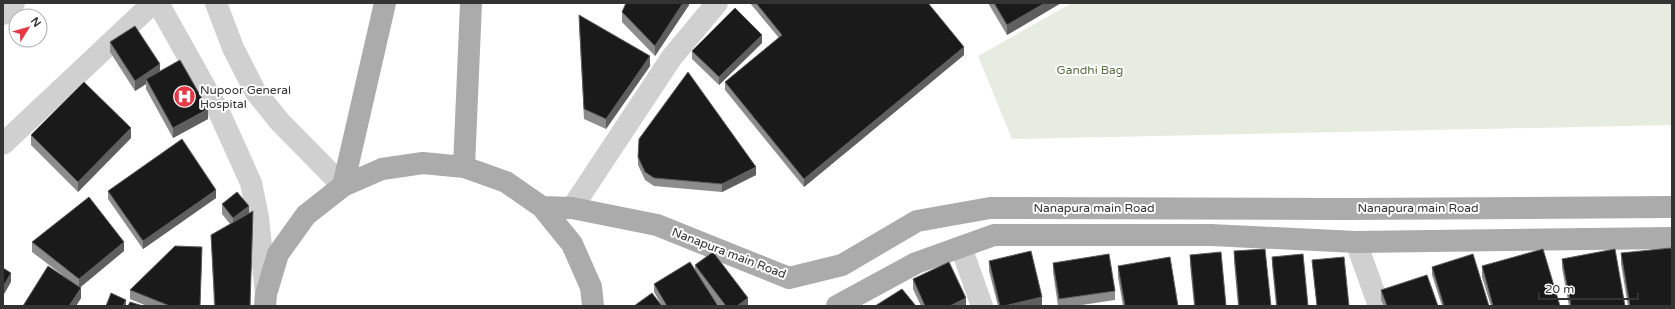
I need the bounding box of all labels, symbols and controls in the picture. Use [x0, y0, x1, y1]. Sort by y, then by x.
north arrow [8, 8, 48, 48]
text: N [28, 15, 43, 30]
park label: Gandhi Bag [1057, 63, 1123, 77]
place label: Nupoor General Hospital [200, 83, 291, 111]
hospital icon: Nupoor General Hospital [171, 84, 197, 110]
street label: Nanapura main Road [1033, 201, 1155, 215]
street label: Nanapura main Road [1357, 201, 1479, 215]
street label: Nanapura main Road [670, 225, 788, 281]
scale bar [1539, 275, 1638, 301]
text: 20 m [1545, 282, 1574, 296]

